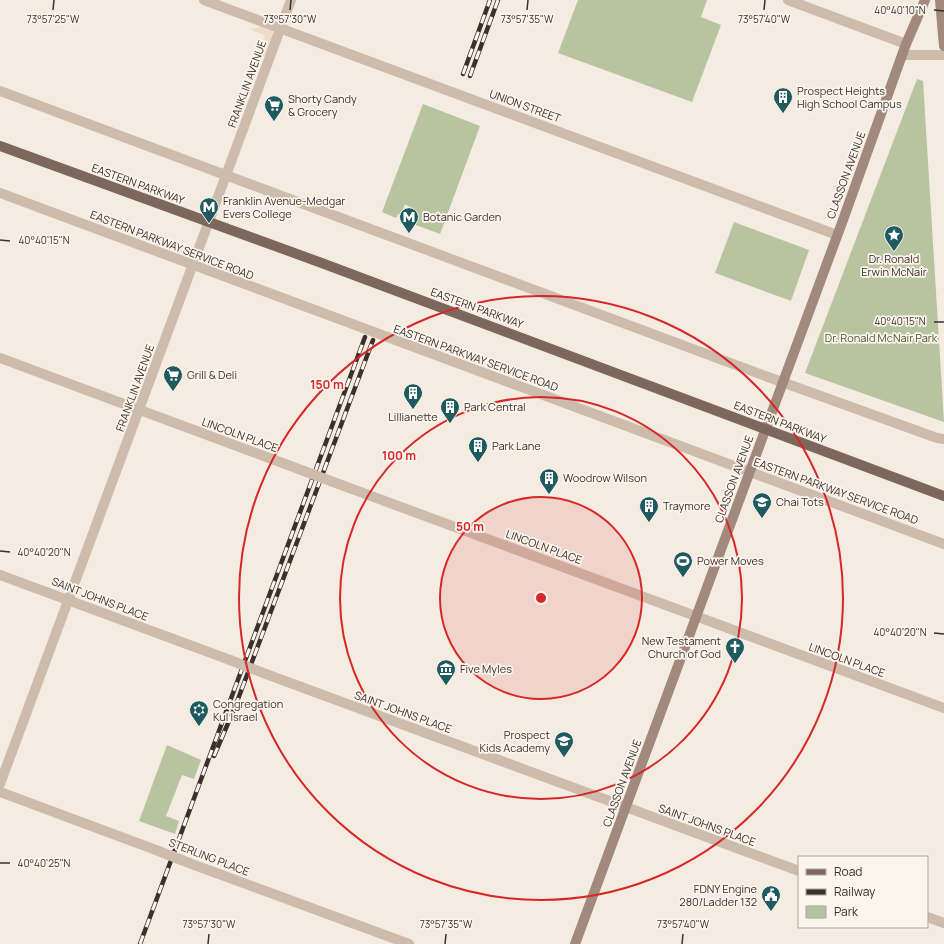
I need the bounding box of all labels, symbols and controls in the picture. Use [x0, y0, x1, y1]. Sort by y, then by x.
text: 40°40'10"N [874, 3, 926, 17]
text: 73°57'25"W [27, 12, 80, 26]
text: 73°57'30"W [264, 12, 317, 26]
text: 73°57'35"W [501, 12, 554, 26]
text: 73°57'40"W [738, 12, 791, 26]
street label: FRANKLIN AVENUE [224, 38, 269, 130]
place label: Prospect Heights High School Campus [797, 83, 902, 111]
street label: UNION STREET [487, 86, 563, 126]
building icon: Prospect Heights High School Campus [772, 86, 794, 114]
place label: Shorty Candy & Grocery [288, 91, 357, 119]
supermarket icon: Shorty Candy & Grocery [263, 94, 285, 122]
street label: CLASSON AVENUE [823, 129, 868, 221]
street label: EASTERN PARKWAY [90, 160, 187, 208]
place label: Franklin Avenue-Medgar Evers College [223, 193, 345, 221]
metro station icon: Franklin Avenue-Medgar Evers College [198, 196, 220, 224]
street label: EASTERN PARKWAY SERVICE ROAD [88, 206, 256, 283]
metro station icon: Botanic Garden [398, 206, 420, 234]
place label: Botanic Garden [423, 209, 501, 224]
place icon: Dr. Ronald Erwin McNair [883, 224, 905, 252]
text: 40°40'15"N [18, 233, 70, 247]
place label: Dr. Ronald Erwin McNair [861, 251, 927, 279]
street label: EASTERN PARKWAY [429, 284, 526, 332]
text: 40°40'15"N [874, 314, 926, 328]
street label: EASTERN PARKWAY SERVICE ROAD [392, 321, 561, 394]
park label: Dr. Ronald McNair Park [825, 330, 938, 345]
street label: FRANKLIN AVENUE [112, 342, 157, 434]
supermarket icon: Grill & Deli [162, 364, 184, 392]
place label: Grill & Deli [187, 367, 237, 382]
text: 150 m [310, 376, 344, 393]
building icon: Lillianette [402, 382, 424, 410]
building icon: Park Central [439, 396, 461, 424]
street label: EASTERN PARKWAY [732, 397, 829, 446]
place label: Park Central [464, 399, 526, 414]
place label: Lillianette [388, 409, 438, 424]
street label: LINCOLN PLACE [200, 414, 280, 455]
street label: CLASSON AVENUE [711, 433, 756, 525]
building icon: Park Lane [467, 435, 489, 463]
place label: Park Lane [492, 438, 541, 453]
text: 100 m [382, 447, 416, 464]
street label: EASTERN PARKWAY SERVICE ROAD [752, 454, 921, 527]
building icon: Woodrow Wilson [538, 467, 560, 495]
place label: Woodrow Wilson [563, 470, 647, 485]
school or university icon: Chai Tots [751, 491, 773, 519]
place label: Chai Tots [776, 494, 824, 509]
building icon: Traymore [638, 495, 660, 523]
place label: Traymore [663, 498, 711, 513]
text: 50 m [456, 518, 484, 535]
street label: LINCOLN PLACE [504, 526, 584, 567]
text: 40°40'20"N [17, 545, 71, 559]
sports icon: Power Moves [672, 550, 694, 578]
place label: Power Moves [697, 553, 764, 568]
street label: SAINT JOHNS PLACE [50, 573, 151, 624]
centre of rings [534, 591, 548, 605]
text: 40°40'20"N [873, 625, 927, 639]
place label: New Testament Church of God [642, 633, 721, 661]
church icon: New Testament Church of God [724, 636, 746, 664]
street label: LINCOLN PLACE [807, 639, 887, 680]
museum icon: Five Myles [435, 658, 457, 686]
place label: Five Myles [460, 661, 512, 676]
street label: SAINT JOHNS PLACE [352, 687, 454, 736]
place label: Congregation Kul Israel [213, 696, 283, 724]
synagogue icon: Congregation Kul Israel [188, 699, 210, 727]
place label: Prospect Kids Academy [480, 727, 550, 755]
school or university icon: Prospect Kids Academy [553, 730, 575, 758]
street label: CLASSON AVENUE [599, 737, 644, 829]
street label: SAINT JOHNS PLACE [656, 800, 758, 849]
street label: STERLING PLACE [167, 834, 252, 879]
text: 40°40'25"N [18, 856, 71, 870]
legend [798, 856, 928, 928]
text: Road [834, 863, 862, 880]
place label: FDNY Engine 280/Ladder 132 [679, 881, 758, 909]
text: Railway [834, 883, 876, 900]
public building icon: FDNY Engine 280/Ladder 132 [760, 884, 782, 912]
text: Park [834, 903, 859, 920]
text: 73°57'30"W [183, 917, 236, 931]
text: 73°57'35"W [420, 917, 473, 931]
text: 73°57'40"W [657, 917, 710, 931]

